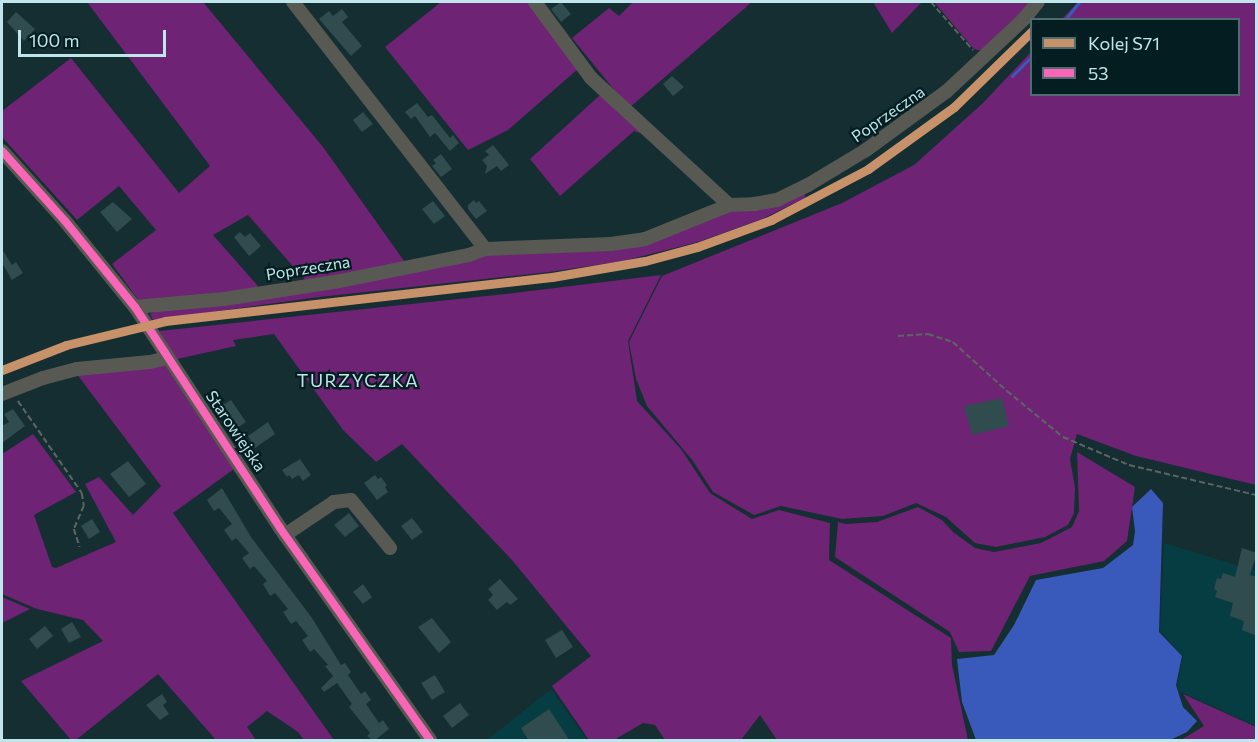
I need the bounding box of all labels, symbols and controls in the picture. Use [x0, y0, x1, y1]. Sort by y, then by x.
scale bar [21, 18, 170, 56]
legend [1030, 18, 1240, 96]
text: 100 m [29, 29, 79, 51]
text: Kolej S71 [1088, 32, 1160, 54]
text: 53 [1088, 62, 1109, 84]
street label: Poprzeczna [848, 82, 928, 146]
street label: Poprzeczna [265, 252, 351, 284]
district label: TURZYCZKA [297, 369, 419, 391]
street label: Starowiejska [202, 387, 270, 475]

